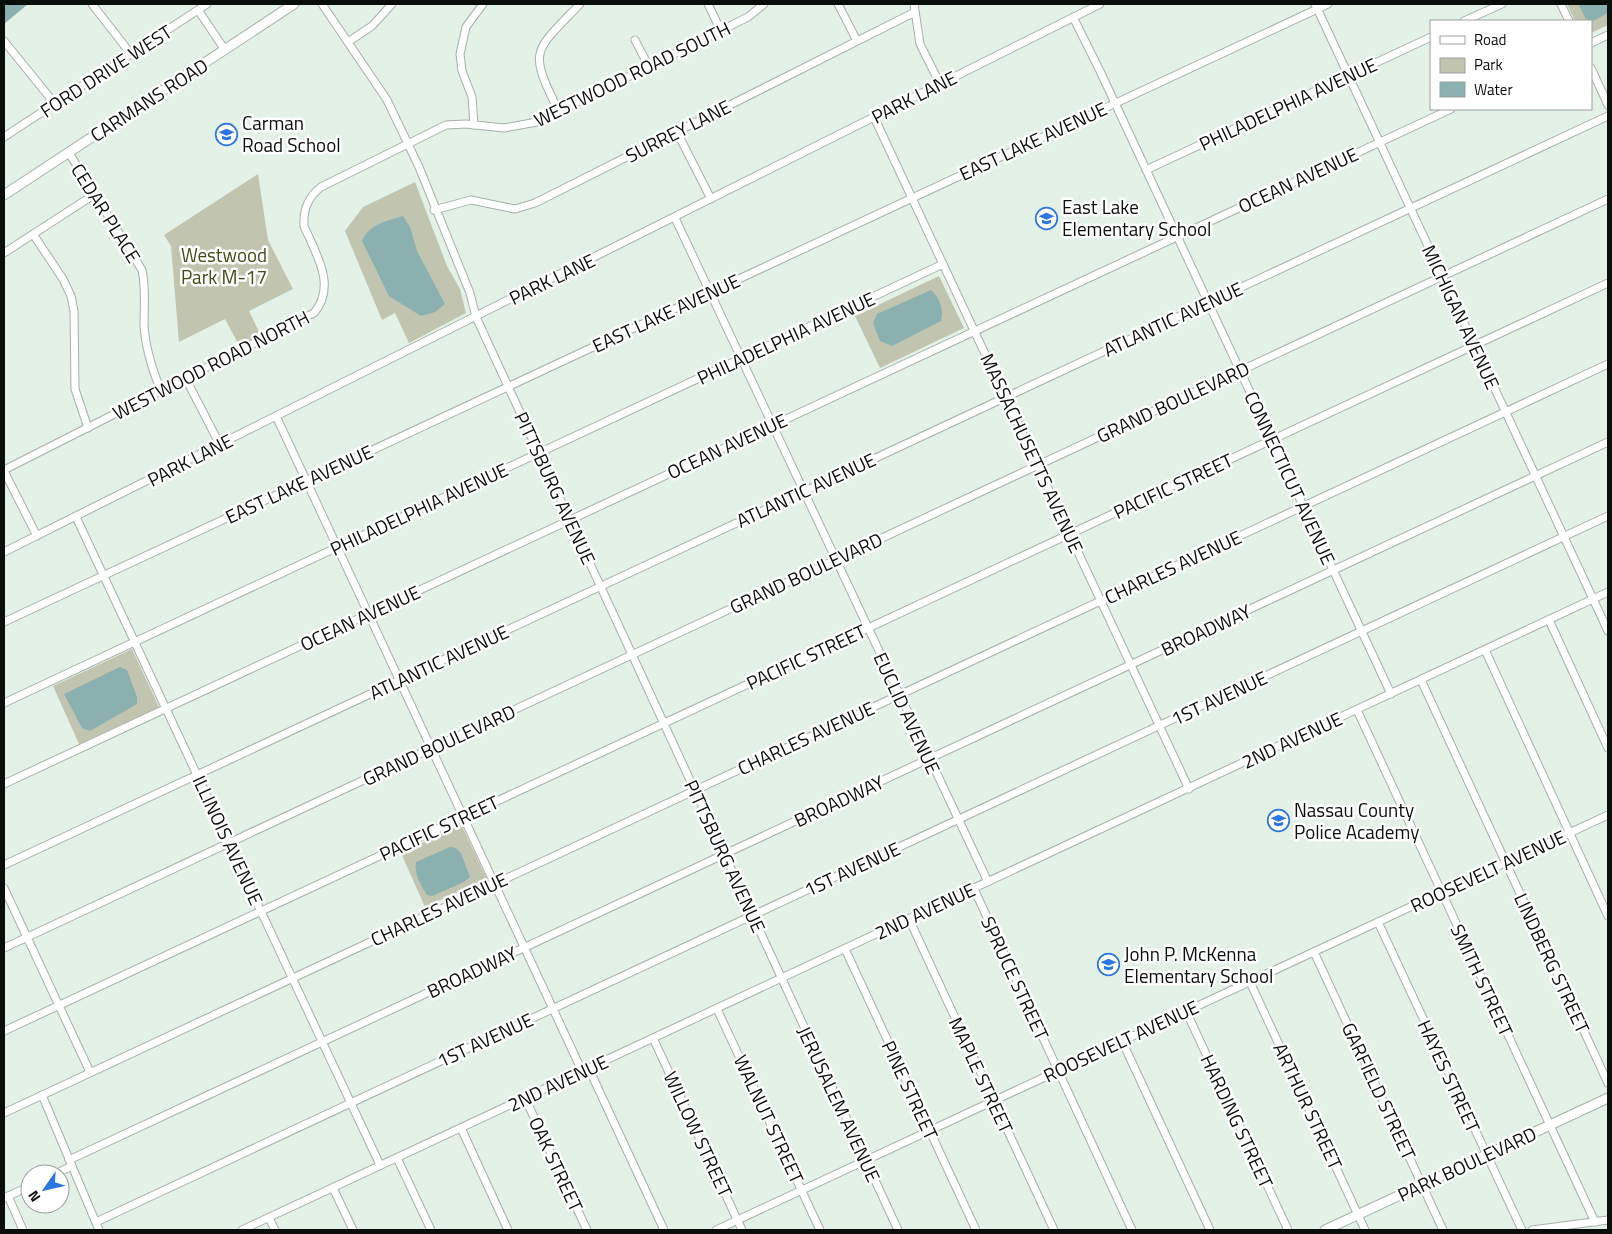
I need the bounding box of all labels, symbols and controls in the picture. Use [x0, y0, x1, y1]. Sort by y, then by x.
street label: WESTWOOD ROAD SOUTH [529, 13, 735, 134]
street label: FORD DRIVE WEST [34, 17, 178, 124]
legend [1430, 20, 1592, 110]
text: Road [1474, 28, 1506, 51]
street label: CARMANS ROAD [84, 50, 213, 149]
street label: PHILADELPHIA AVENUE [1194, 50, 1382, 158]
text: Park [1474, 53, 1503, 76]
street label: PARK LANE [866, 63, 962, 130]
text: Water [1474, 78, 1513, 101]
street label: SURREY LANE [620, 92, 735, 169]
street label: EAST LAKE AVENUE [954, 94, 1111, 188]
place label: Carman Road School [242, 108, 341, 159]
school or university icon: Carman Road School [214, 122, 238, 146]
street label: OCEAN AVENUE [1233, 139, 1363, 220]
street label: CEDAR PLACE [64, 157, 148, 268]
place label: East Lake Elementary School [1062, 192, 1211, 243]
school or university icon: East Lake Elementary School [1034, 206, 1058, 230]
park label: Westwood Park M-17 [181, 240, 267, 291]
street label: MICHIGAN AVENUE [1415, 240, 1508, 394]
street label: PARK LANE [504, 245, 600, 312]
street label: EAST LAKE AVENUE [587, 266, 744, 360]
street label: ATLANTIC AVENUE [1098, 274, 1247, 364]
street label: PHILADELPHIA AVENUE [692, 284, 880, 392]
street label: WESTWOOD ROAD NORTH [107, 302, 314, 427]
street label: MASSACHUSETTS AVENUE [973, 348, 1092, 557]
street label: GRAND BOULEVARD [1092, 353, 1254, 450]
street label: CONNECTICUT AVENUE [1237, 386, 1343, 569]
street label: OCEAN AVENUE [662, 405, 792, 486]
street label: PITTSBURG AVENUE [507, 407, 604, 569]
street label: PARK LANE [142, 426, 238, 493]
street label: EAST LAKE AVENUE [220, 437, 377, 531]
street label: ATLANTIC AVENUE [731, 445, 880, 535]
street label: PACIFIC STREET [1108, 445, 1237, 526]
street label: PHILADELPHIA AVENUE [325, 455, 513, 563]
street label: CHARLES AVENUE [1100, 522, 1246, 611]
street label: GRAND BOULEVARD [725, 524, 887, 621]
street label: OCEAN AVENUE [295, 577, 425, 658]
street label: BROADWAY [1156, 596, 1256, 663]
street label: PACIFIC STREET [741, 616, 870, 697]
street label: ATLANTIC AVENUE [364, 617, 513, 707]
street label: EUCLID AVENUE [867, 647, 948, 778]
street label: 1ST AVENUE [1166, 663, 1272, 732]
street label: CHARLES AVENUE [733, 693, 879, 782]
street label: GRAND BOULEVARD [358, 696, 520, 793]
street label: 2ND AVENUE [1237, 704, 1347, 775]
street label: BROADWAY [789, 767, 889, 834]
street label: ILLINOIS AVENUE [186, 770, 271, 909]
street label: PITTSBURG AVENUE [677, 775, 774, 937]
street label: PACIFIC STREET [374, 787, 503, 868]
place label: Nassau County Police Academy [1294, 795, 1419, 846]
school or university icon: Nassau County Police Academy [1266, 809, 1290, 833]
street label: ROOSEVELT AVENUE [1405, 822, 1570, 919]
street label: 1ST AVENUE [799, 834, 905, 903]
street label: CHARLES AVENUE [366, 864, 512, 953]
street label: 2ND AVENUE [870, 875, 980, 946]
street label: LINDBERG STREET [1507, 888, 1598, 1038]
street label: SPRUCE STREET [974, 911, 1057, 1044]
street label: SMITH STREET [1444, 919, 1521, 1041]
street label: BROADWAY [422, 938, 522, 1005]
place label: John P. McKenna Elementary School [1124, 939, 1273, 990]
school or university icon: John P. McKenna Elementary School [1096, 953, 1120, 977]
street label: ROOSEVELT AVENUE [1038, 992, 1203, 1089]
street label: 1ST AVENUE [432, 1005, 538, 1074]
street label: MAPLE STREET [942, 1012, 1021, 1138]
street label: HAYES STREET [1411, 1015, 1488, 1137]
street label: GARFIELD STREET [1335, 1017, 1424, 1164]
street label: JERUSALEM AVENUE [791, 1021, 888, 1187]
street label: PINE STREET [875, 1035, 946, 1144]
street label: ARTHUR STREET [1266, 1038, 1351, 1174]
street label: 2ND AVENUE [503, 1047, 613, 1118]
street label: HARDING STREET [1194, 1049, 1281, 1192]
street label: WALNUT STREET [727, 1050, 812, 1188]
street label: WILLOW STREET [657, 1066, 740, 1201]
street label: OAK STREET [522, 1112, 591, 1216]
street label: PARK BOULEVARD [1392, 1119, 1541, 1209]
north arrow [20, 1164, 70, 1214]
text: N [22, 1187, 45, 1206]

